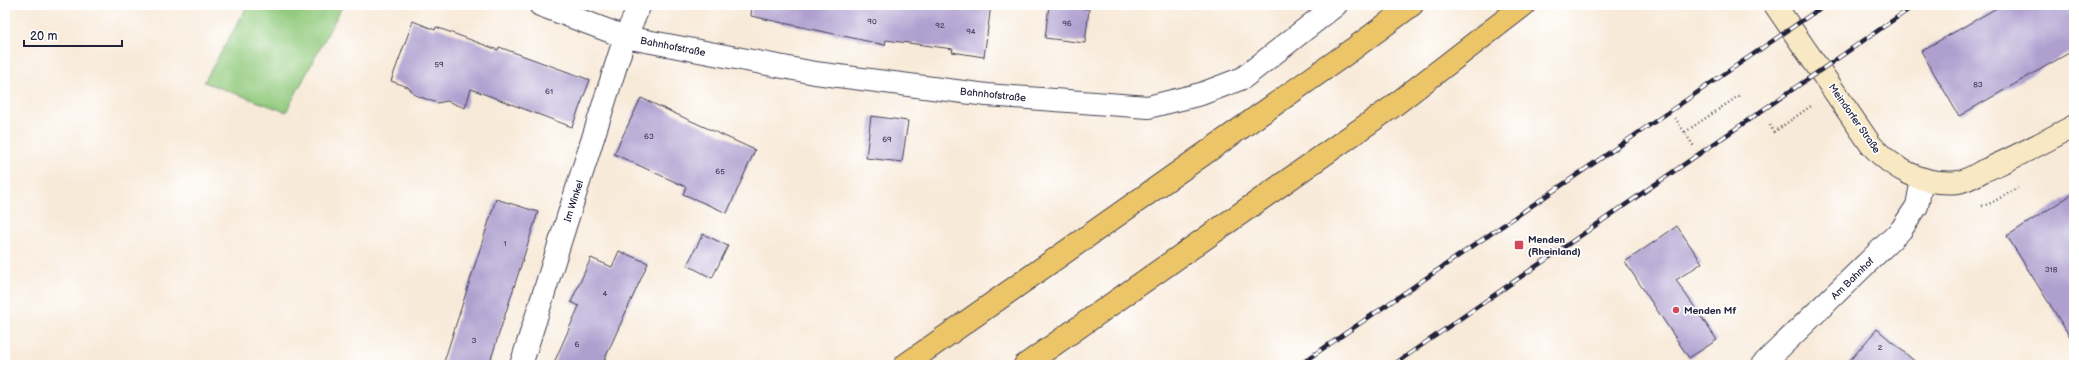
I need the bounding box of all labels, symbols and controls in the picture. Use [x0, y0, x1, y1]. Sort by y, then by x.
house number: 90 [867, 17, 877, 26]
house number: 96 [1062, 19, 1072, 28]
house number: 92 [935, 21, 945, 30]
scale bar [24, 22, 122, 48]
house number: 94 [966, 27, 976, 36]
text: 20 m [30, 29, 57, 44]
street label: Bahnhofstraße [639, 35, 707, 59]
house number: 59 [434, 60, 444, 69]
house number: 83 [1973, 80, 1983, 89]
street label: Meindorfer Straße [1826, 82, 1883, 156]
street label: Bahnhofstraße [959, 86, 1027, 104]
house number: 61 [545, 87, 553, 96]
house number: 63 [644, 132, 654, 141]
house number: 69 [882, 135, 892, 144]
house number: 65 [715, 167, 725, 176]
street label: Im Winkel [562, 179, 586, 224]
place label: Menden (Rheinland) [1528, 234, 1581, 258]
house number: 1 [503, 239, 507, 248]
marker: Menden (Rheinland) [1513, 239, 1525, 251]
street label: Am Bahnhof [1829, 255, 1877, 302]
house number: 318 [2045, 265, 2058, 274]
house number: 4 [603, 289, 608, 298]
marker: Menden Mf [1671, 305, 1681, 315]
place label: Menden Mf [1684, 305, 1736, 317]
house number: 3 [472, 336, 477, 345]
house number: 6 [575, 340, 580, 349]
house number: 2 [1878, 343, 1883, 352]

